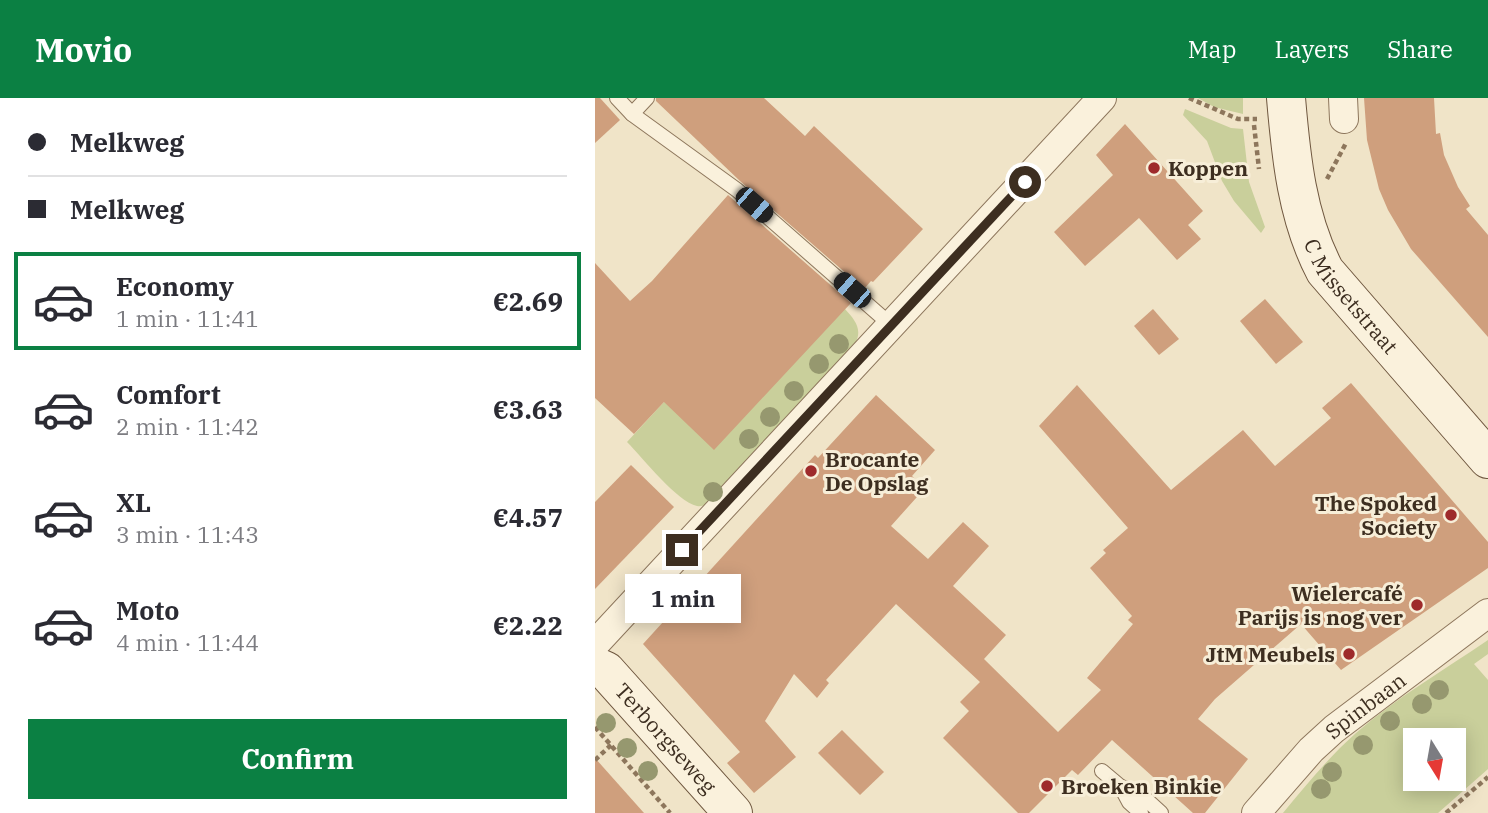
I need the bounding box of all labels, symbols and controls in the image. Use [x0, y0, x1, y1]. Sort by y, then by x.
text: Movio [35, 28, 132, 71]
text: Map [1188, 33, 1236, 65]
text: Layers [1274, 33, 1349, 65]
text: Share [1387, 33, 1453, 65]
text: Melkweg [70, 125, 184, 159]
place label: Koppen [1168, 154, 1248, 182]
marker: Koppen [1146, 160, 1162, 176]
route start [1009, 166, 1041, 198]
car [732, 183, 777, 227]
text: Melkweg [70, 192, 184, 226]
street label: C Missetstraat [1298, 235, 1404, 360]
car [830, 268, 875, 312]
text: Economy [116, 269, 234, 303]
icon: car [32, 270, 95, 333]
text: €2.69 [493, 284, 563, 318]
text: 1 min · 11:41 [116, 303, 259, 333]
text: Comfort [116, 377, 221, 411]
icon: car [32, 378, 95, 441]
text: €3.63 [493, 392, 563, 426]
text: 2 min · 11:42 [116, 411, 259, 441]
place label: Brocante De Opslag [825, 445, 929, 497]
marker: Brocante De Opslag [803, 463, 819, 479]
text: XL [116, 485, 151, 519]
icon: car [32, 486, 95, 549]
place label: The Spoked Society [1315, 489, 1437, 541]
text: €4.57 [493, 500, 563, 534]
marker: The Spoked Society [1443, 507, 1459, 523]
text: 3 min · 11:43 [116, 519, 259, 549]
route end [666, 534, 698, 566]
callout: 1 min [624, 574, 740, 624]
place label: Wielercafé Parijs is nog ver [1238, 579, 1404, 631]
text: 1 min [651, 583, 715, 613]
text: Moto [116, 593, 179, 627]
icon: car [32, 594, 95, 657]
marker: Wielercafé Parijs is nog ver [1409, 597, 1425, 613]
text: €2.22 [493, 608, 563, 642]
text: 4 min · 11:44 [116, 627, 259, 657]
place label: JtM Meubels [1206, 640, 1335, 668]
marker: JtM Meubels [1341, 646, 1357, 662]
street label: Spinbaan [1319, 666, 1411, 745]
street label: Terborgseweg [609, 677, 723, 800]
button: Confirm [28, 719, 567, 799]
north arrow [1403, 728, 1467, 791]
map controls [1403, 728, 1466, 791]
place label: Broeken Binkie [1061, 772, 1222, 800]
marker: Broeken Binkie [1039, 778, 1055, 794]

